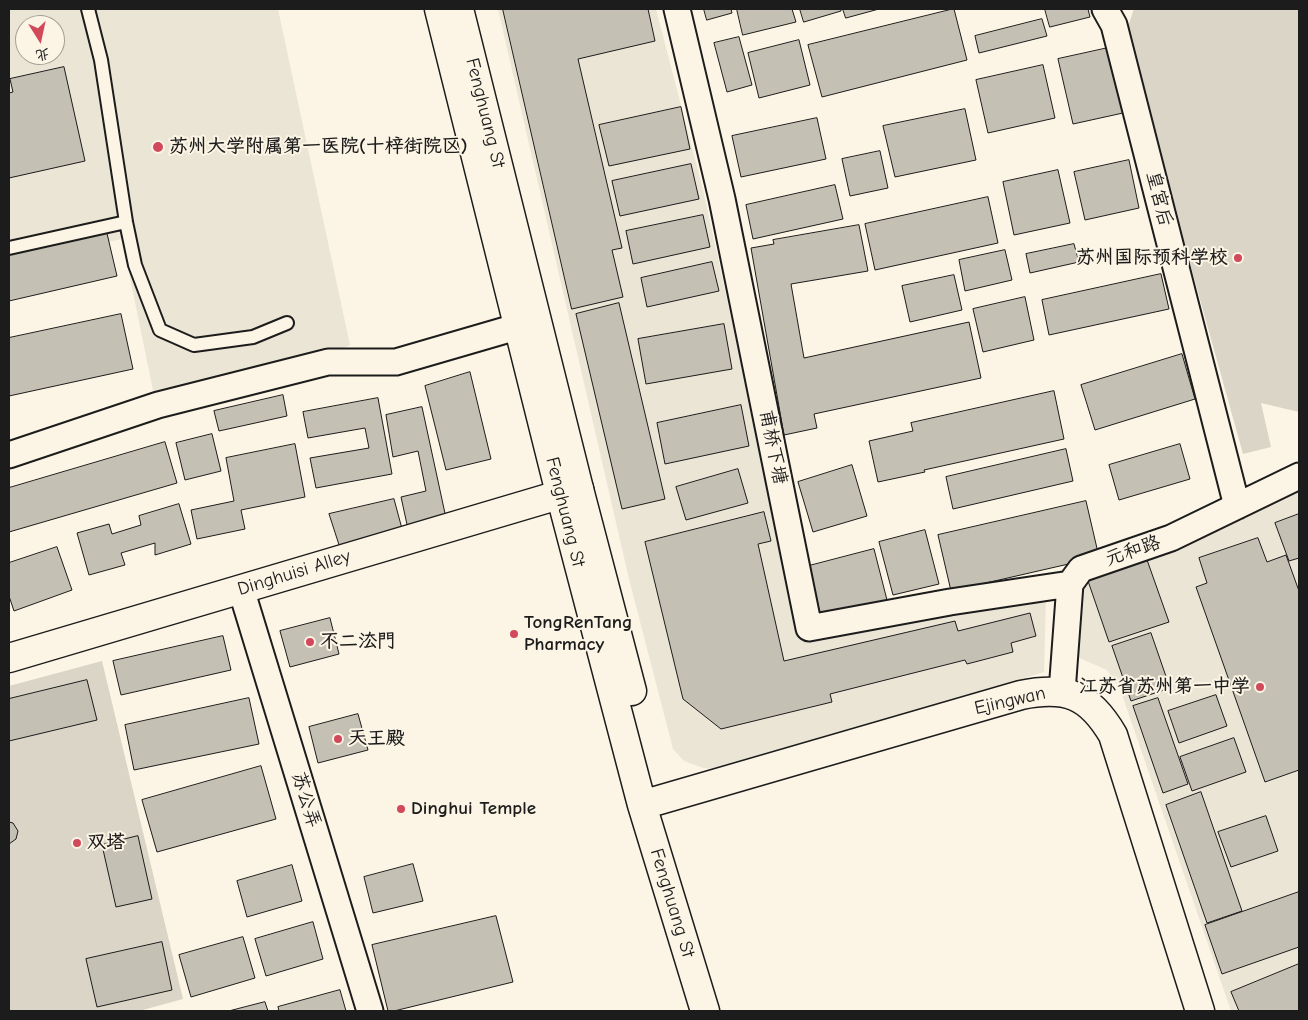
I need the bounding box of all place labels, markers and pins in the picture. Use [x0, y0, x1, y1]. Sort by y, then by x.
place label: 苏州大学附属第一医院(十梓街院区) [169, 136, 468, 158]
marker: 苏州大学附属第一医院(十梓街院区) [151, 140, 165, 154]
place label: 苏州国际预科学校 [1076, 247, 1228, 269]
marker: 苏州国际预科学校 [1232, 252, 1244, 264]
place label: TongRenTang Pharmacy [524, 612, 633, 656]
marker: TongRenTang Pharmacy [508, 628, 520, 640]
place label: 不二㳒門 [320, 631, 396, 653]
marker: 不二㳒門 [304, 636, 316, 648]
place label: 江苏省苏州第一中学 [1079, 676, 1250, 698]
marker: 江苏省苏州第一中学 [1254, 681, 1266, 693]
place label: 天王殿 [348, 728, 405, 750]
marker: 天王殿 [332, 733, 344, 745]
place label: Dinghui Temple [411, 798, 536, 820]
marker: Dinghui Temple [395, 803, 407, 815]
place label: 双塔 [87, 832, 125, 854]
marker: 双塔 [71, 837, 83, 849]

